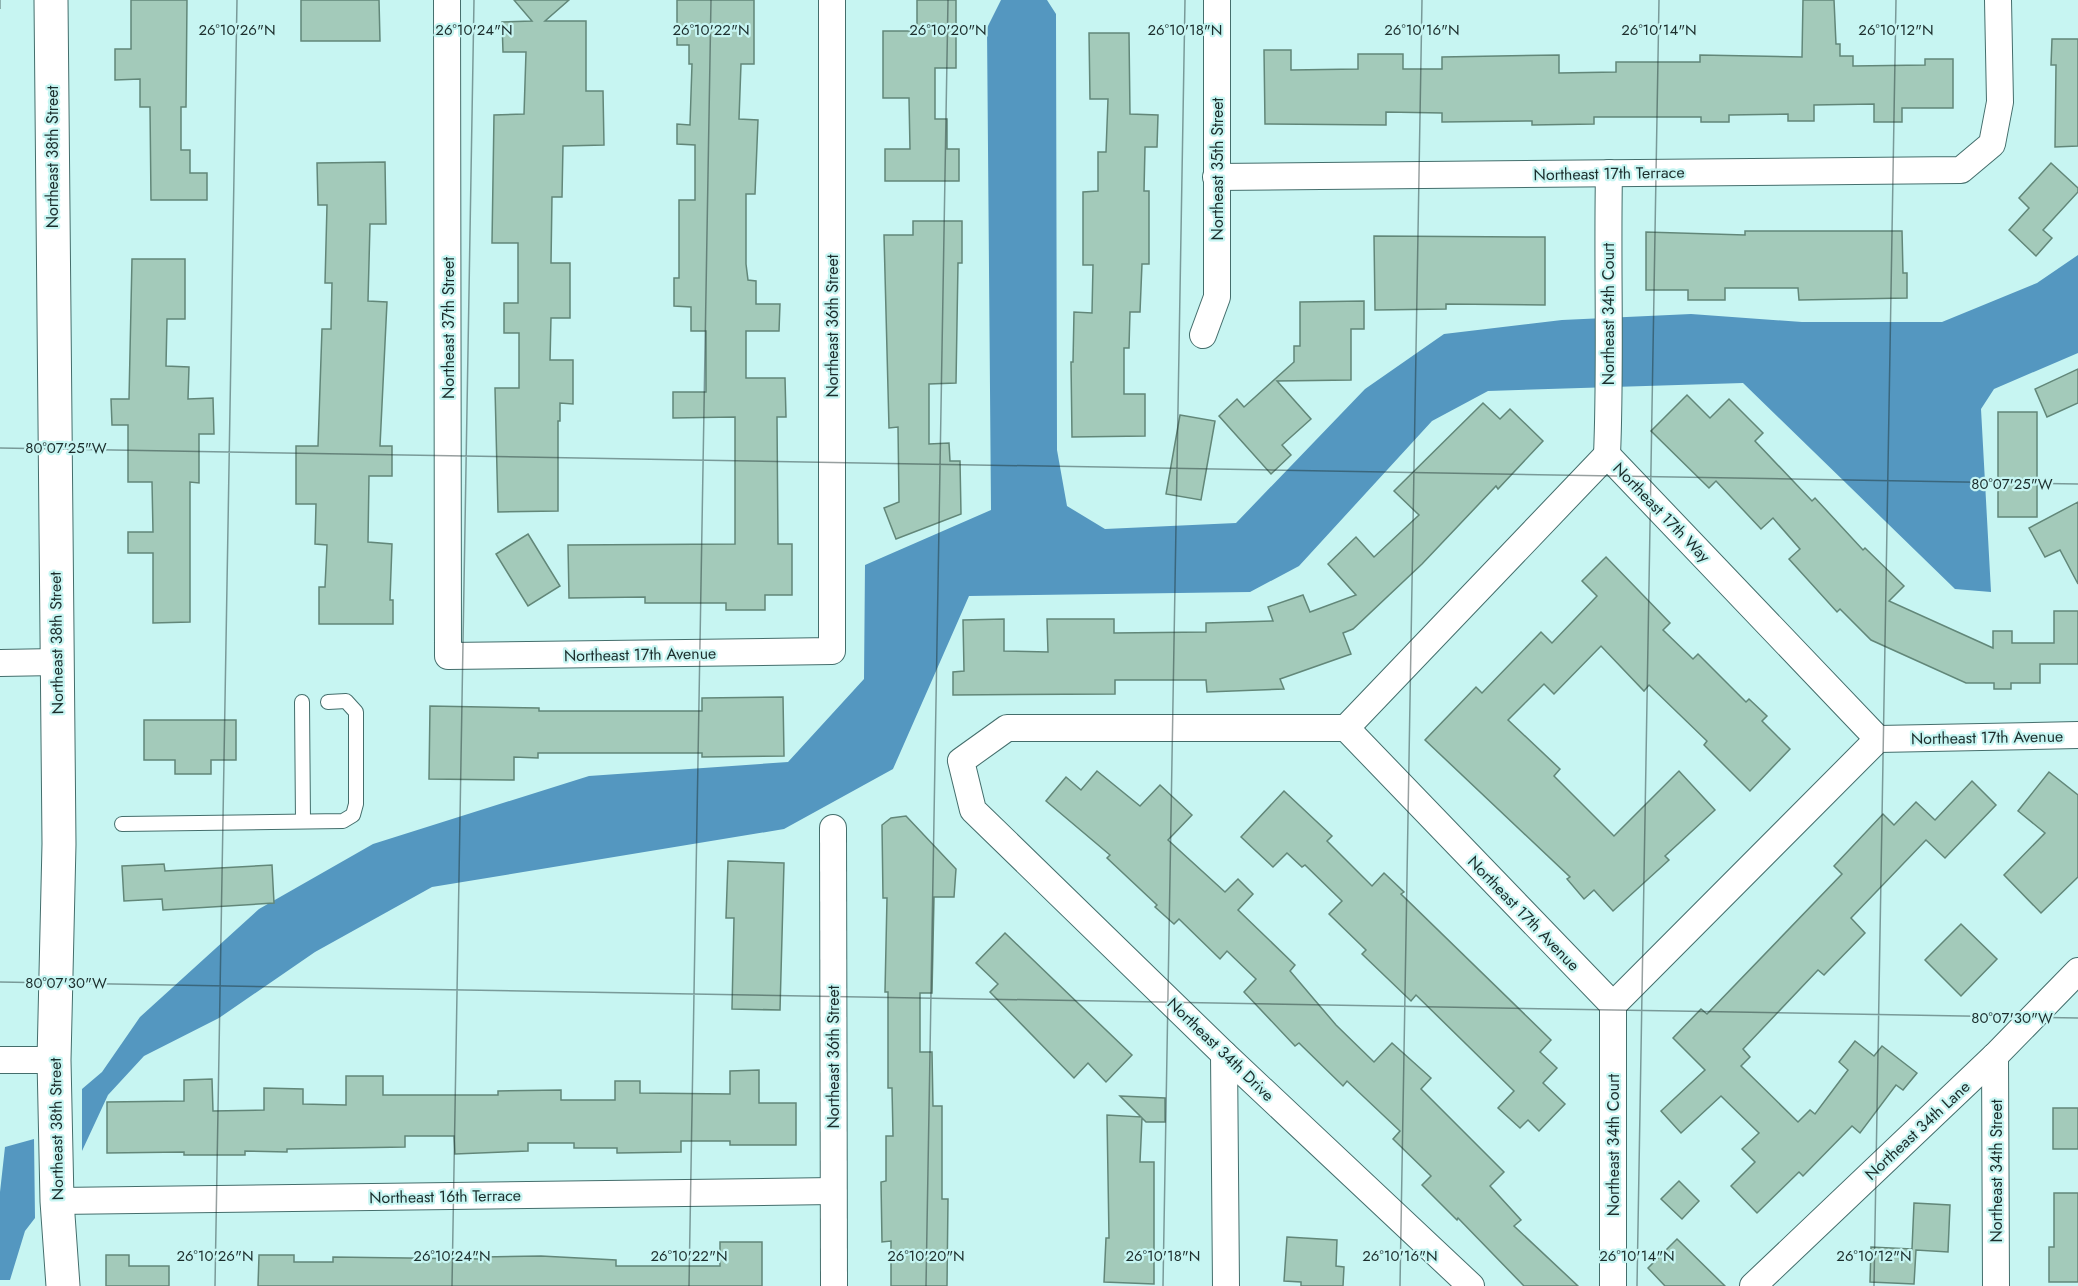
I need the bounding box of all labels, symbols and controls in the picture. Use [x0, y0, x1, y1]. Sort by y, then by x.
text: 26°10'26"N [198, 19, 276, 41]
text: 26°10'24"N [435, 19, 513, 41]
text: 26°10'22"N [672, 19, 750, 41]
text: 26°10'20"N [909, 19, 987, 41]
text: 26°10'18"N [1148, 19, 1222, 41]
text: 26°10'16"N [1384, 19, 1460, 41]
text: 26°10'14"N [1621, 19, 1697, 41]
text: 26°10'12"N [1858, 19, 1934, 41]
street label: Northeast 38th Street [41, 86, 64, 228]
street label: Northeast 35th Street [1206, 97, 1229, 240]
street label: Northeast 17th Terrace [1533, 161, 1685, 186]
street label: Northeast 34th Court [1597, 243, 1620, 385]
street label: Northeast 36th Street [821, 254, 844, 398]
street label: Northeast 37th Street [437, 257, 460, 399]
text: 80°07'25"W [25, 437, 107, 459]
street label: Northeast 17th Way [1608, 457, 1716, 568]
text: 80°07'25"W [1971, 473, 2053, 495]
street label: Northeast 38th Street [44, 571, 69, 714]
street label: Northeast 17th Avenue [564, 642, 716, 667]
street label: Northeast 17th Avenue [1911, 725, 2063, 750]
street label: Northeast 17th Avenue [1462, 851, 1585, 976]
text: 80°07'30"W [25, 972, 107, 994]
street label: Northeast 36th Street [822, 985, 845, 1129]
street label: Northeast 34th Drive [1162, 992, 1279, 1106]
text: 80°07'30"W [1971, 1007, 2053, 1029]
street label: Northeast 38th Street [44, 1057, 69, 1200]
street label: Northeast 34th Court [1602, 1074, 1625, 1216]
street label: Northeast 34th Lane [1860, 1075, 1975, 1185]
street label: Northeast 34th Street [1985, 1099, 2008, 1243]
street label: Northeast 16th Terrace [369, 1184, 521, 1209]
text: 26°10'26"N [176, 1245, 254, 1267]
text: 26°10'24"N [413, 1245, 491, 1267]
text: 26°10'22"N [650, 1245, 728, 1267]
text: 26°10'20"N [887, 1245, 965, 1267]
text: 26°10'18"N [1126, 1245, 1200, 1267]
text: 26°10'16"N [1362, 1245, 1438, 1267]
text: 26°10'14"N [1599, 1245, 1675, 1267]
text: 26°10'12"N [1836, 1245, 1912, 1267]

